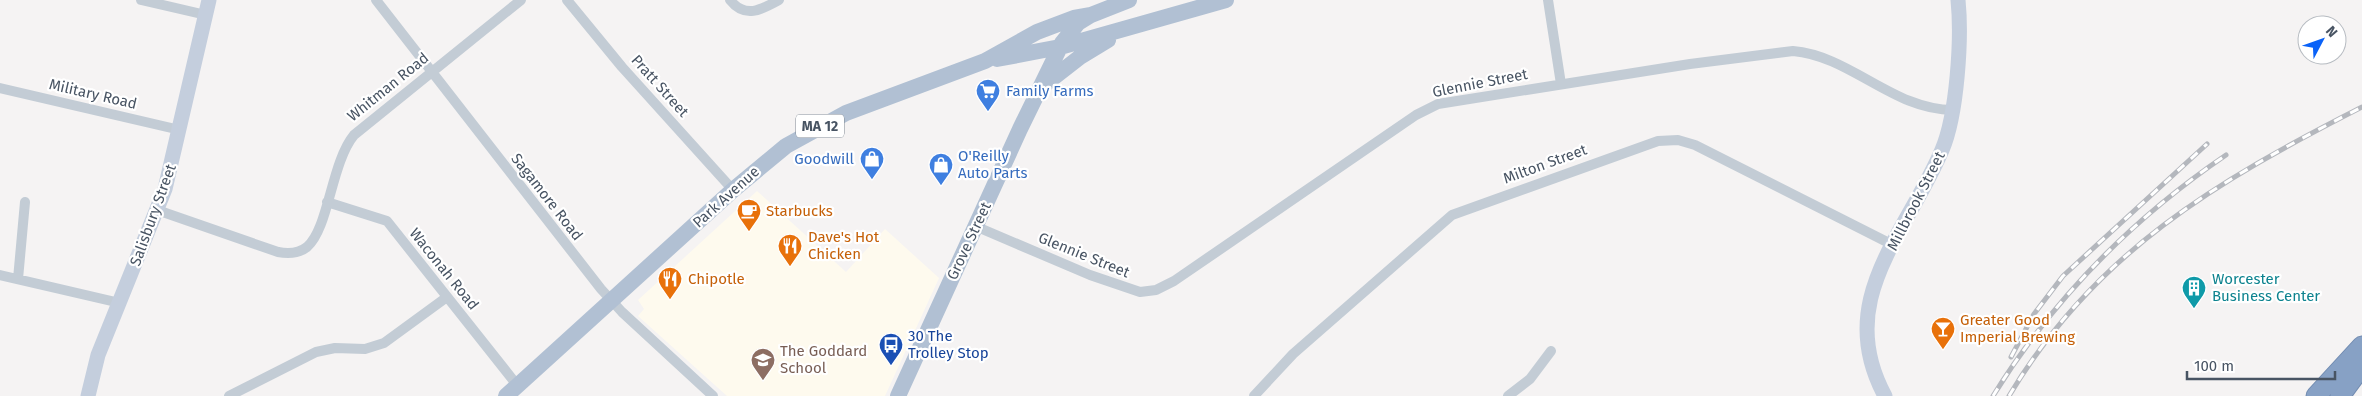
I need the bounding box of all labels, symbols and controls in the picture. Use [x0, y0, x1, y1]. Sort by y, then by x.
north arrow [2297, 15, 2347, 65]
text: N [2322, 23, 2341, 41]
street label: Whitman Road [344, 49, 432, 125]
street label: Pratt Street [627, 51, 693, 121]
street label: Glennie Street [1431, 65, 1530, 101]
street label: Military Road [47, 75, 139, 113]
supermarket icon: Family Farms [975, 78, 1001, 112]
place label: Family Farms [1006, 82, 1094, 100]
road number: MA 12 [796, 114, 844, 138]
street label: Milton Street [1501, 140, 1590, 187]
shop icon: Goodwill [859, 146, 885, 180]
place label: O'Reilly Auto Parts [958, 147, 1028, 182]
street label: Millbrook Street [1883, 148, 1949, 254]
street label: Sagamore Road [507, 150, 587, 244]
place label: Goodwill [794, 150, 855, 168]
shop icon: O'Reilly Auto Parts [928, 152, 954, 186]
street label: Salisbury Street [126, 161, 180, 268]
street label: Park Avenue [689, 162, 763, 232]
cafe icon: Starbucks [736, 198, 762, 232]
street label: Grove Street [943, 199, 995, 283]
place label: Starbucks [766, 202, 833, 220]
street label: Waconah Road [406, 224, 482, 314]
place label: Dave's Hot Chicken [808, 228, 880, 263]
street label: Glennie Street [1036, 229, 1133, 282]
restaurant icon: Dave's Hot Chicken [777, 233, 803, 267]
restaurant icon: Chipotle [657, 266, 683, 300]
place label: Chipotle [688, 270, 745, 288]
place label: Worcester Business Center [2212, 270, 2320, 305]
building icon: Worcester Business Center [2181, 275, 2207, 309]
place label: Greater Good Imperial Brewing [1960, 311, 2075, 346]
bar icon: Greater Good Imperial Brewing [1930, 316, 1956, 350]
place label: 30 The Trolley Stop [908, 327, 989, 362]
bus stop icon: 30 The Trolley Stop [878, 332, 904, 366]
place label: The Goddard School [780, 342, 867, 377]
school or university icon: The Goddard School [750, 347, 776, 381]
scale bar [2187, 348, 2334, 380]
text: 100 m [2194, 357, 2234, 375]

